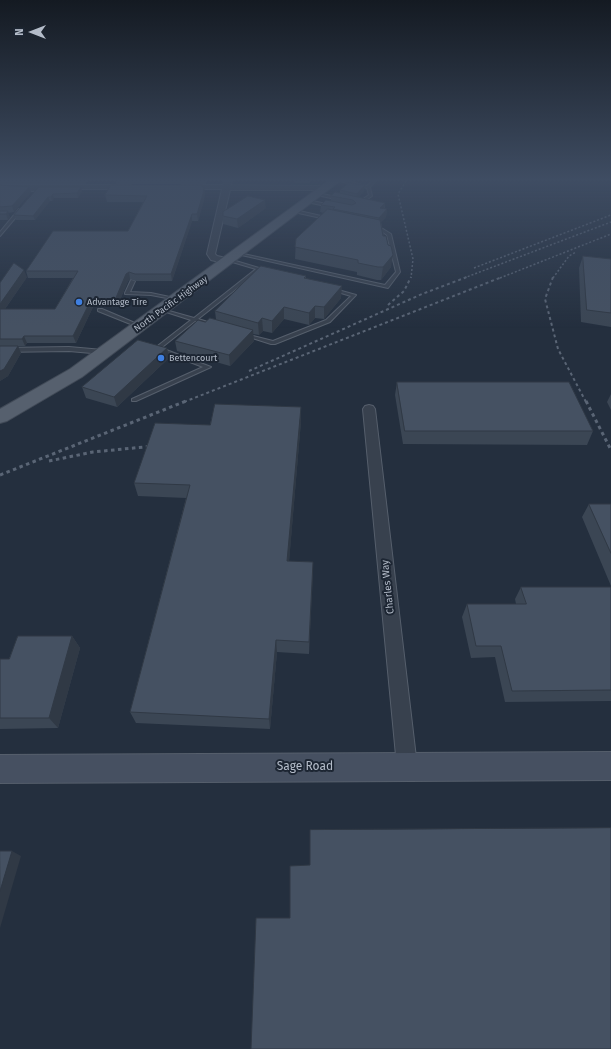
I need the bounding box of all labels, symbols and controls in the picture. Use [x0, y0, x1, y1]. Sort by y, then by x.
north arrow [12, 12, 52, 52]
text: N [13, 28, 26, 36]
street label: North Pacific Highway [132, 274, 210, 334]
marker: Advantage Tire [74, 297, 84, 307]
place label: Advantage Tire [87, 297, 147, 307]
marker: Bettencourt [156, 353, 166, 363]
place label: Bettencourt [169, 353, 217, 363]
street label: Charles Way [379, 559, 397, 615]
street label: Sage Road [277, 760, 333, 774]

